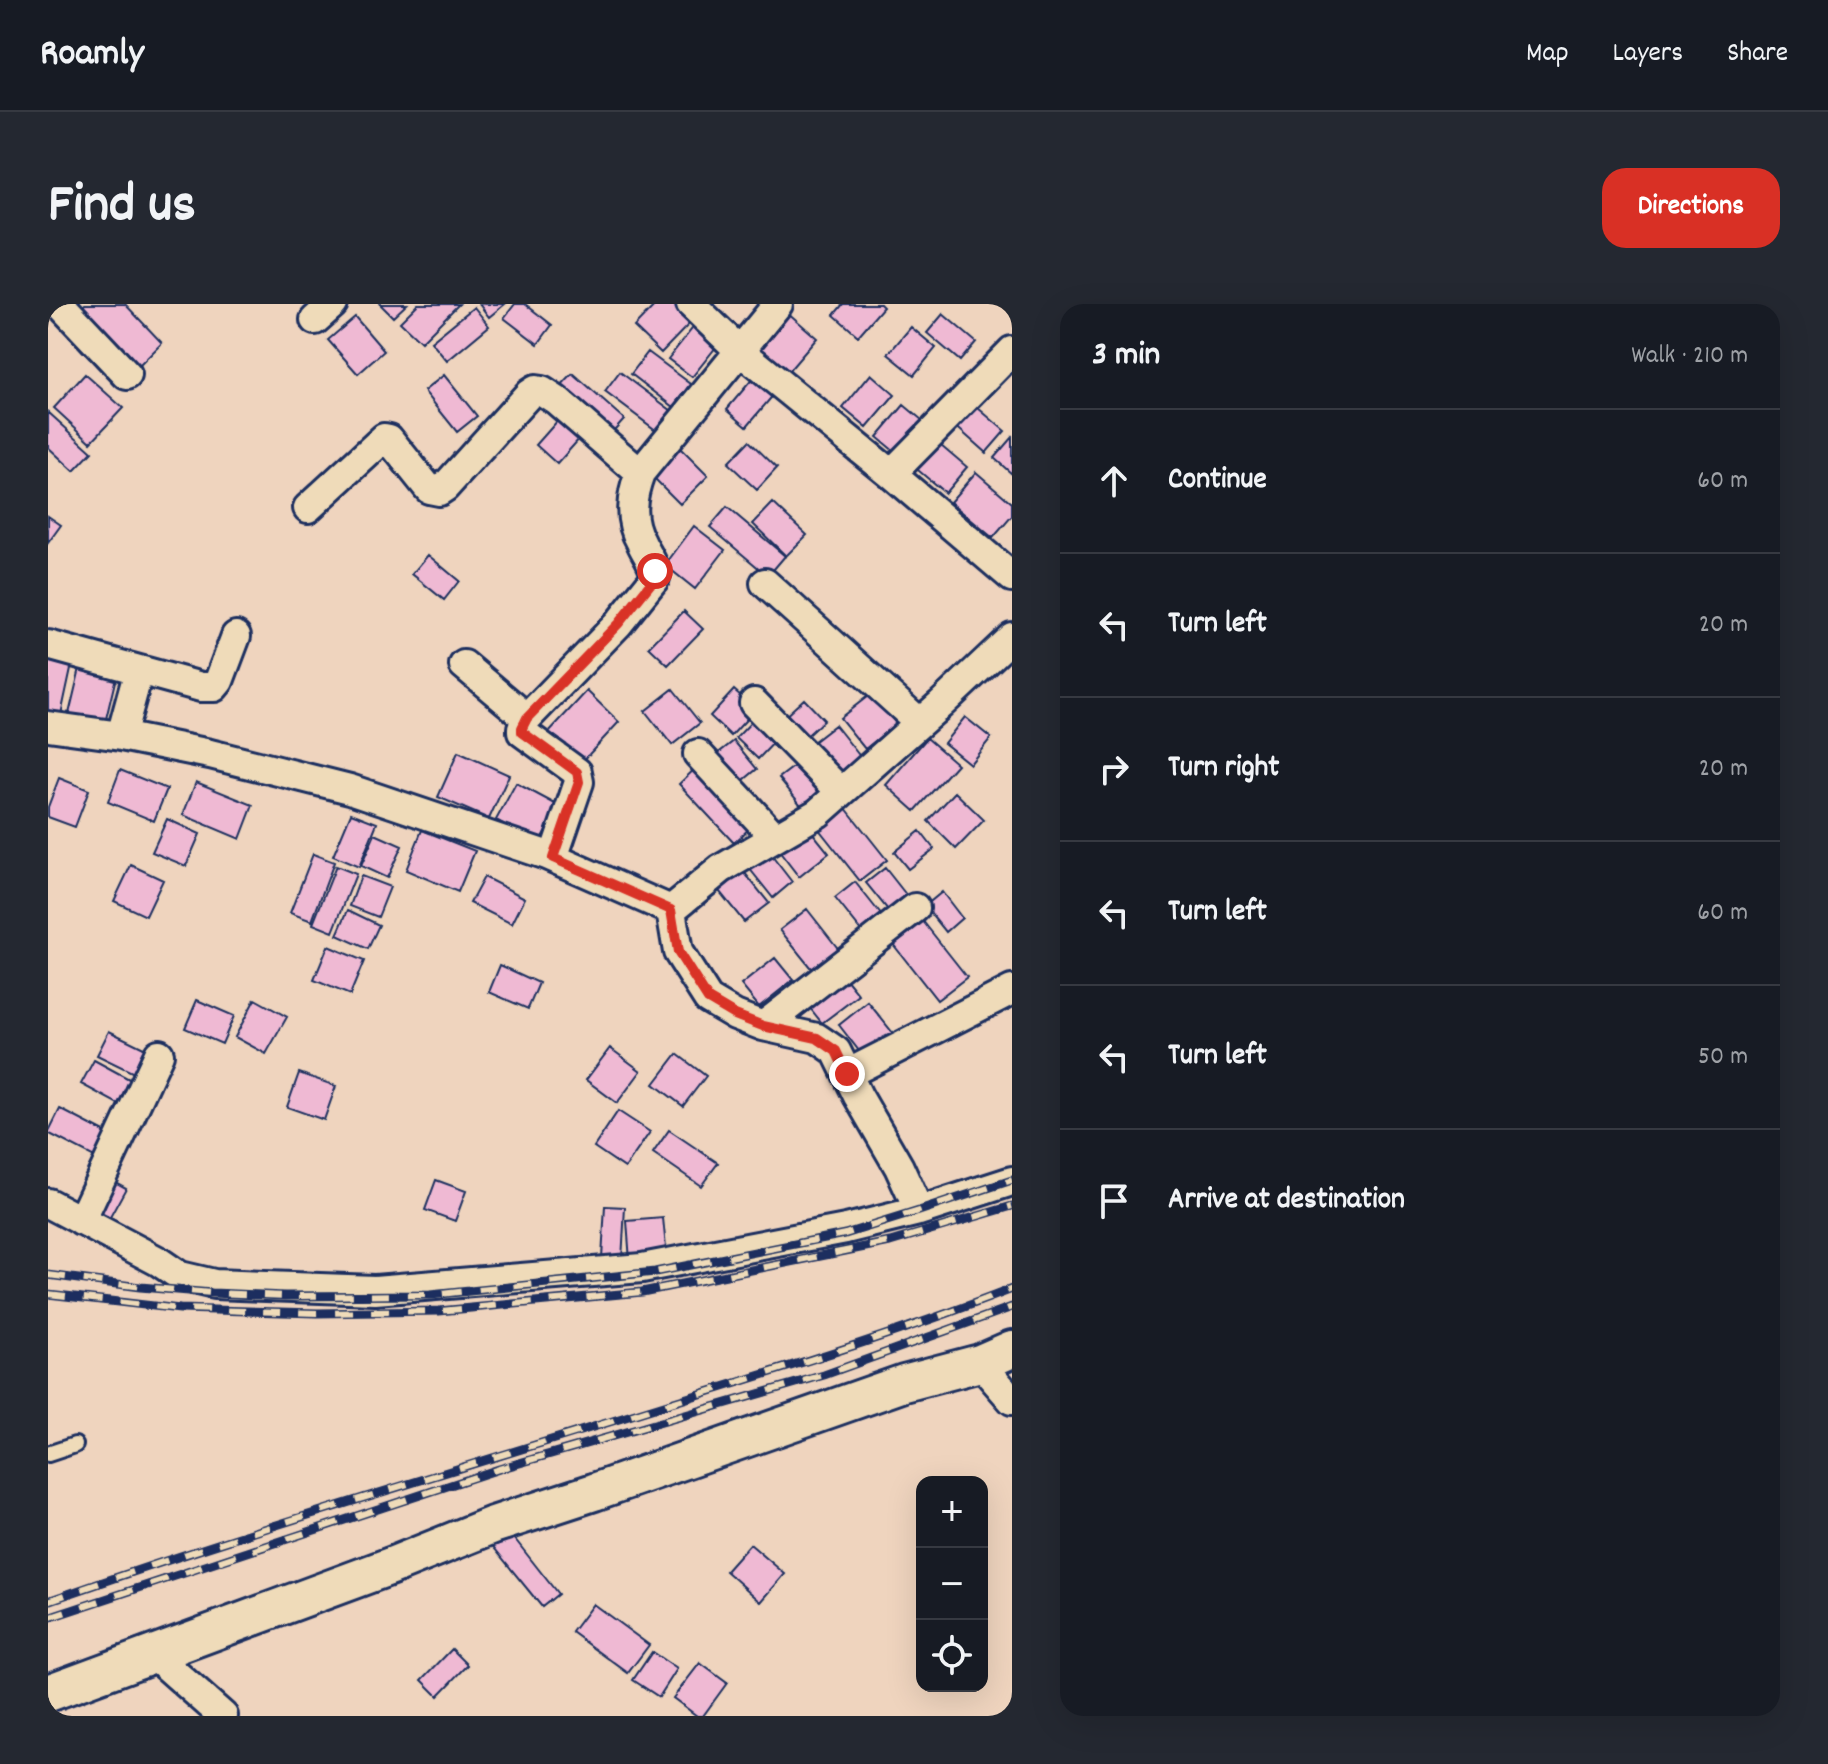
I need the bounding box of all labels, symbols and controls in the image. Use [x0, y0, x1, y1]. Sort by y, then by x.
text: Roamly [40, 28, 144, 83]
text: Map [1526, 35, 1569, 75]
text: Layers [1613, 35, 1683, 75]
text: Share [1727, 35, 1788, 75]
text: Find us [48, 168, 196, 248]
button: Directions [1602, 168, 1780, 248]
text: 3 min [1092, 332, 1160, 381]
text: Walk · 210 m [1631, 338, 1748, 375]
icon: ahead [1092, 459, 1136, 503]
text: Continue [1168, 460, 1267, 503]
text: 60 m [1697, 463, 1748, 500]
route start [637, 553, 673, 589]
icon: left [1092, 603, 1136, 647]
text: Turn left [1168, 604, 1267, 647]
text: 20 m [1699, 607, 1748, 644]
icon: right [1092, 747, 1136, 791]
text: Turn right [1168, 748, 1279, 791]
text: 20 m [1699, 751, 1748, 788]
icon: left [1092, 891, 1136, 935]
text: Turn left [1168, 892, 1267, 935]
text: 60 m [1697, 895, 1748, 932]
icon: left [1092, 1035, 1136, 1079]
text: Turn left [1168, 1036, 1267, 1079]
text: 50 m [1698, 1039, 1748, 1076]
route end [829, 1056, 865, 1092]
icon: arrive [1092, 1179, 1136, 1223]
text: Arrive at destination [1168, 1180, 1405, 1223]
map controls [916, 1476, 988, 1692]
button: + [916, 1476, 988, 1548]
button: − [916, 1548, 988, 1620]
button: locate [916, 1620, 988, 1692]

